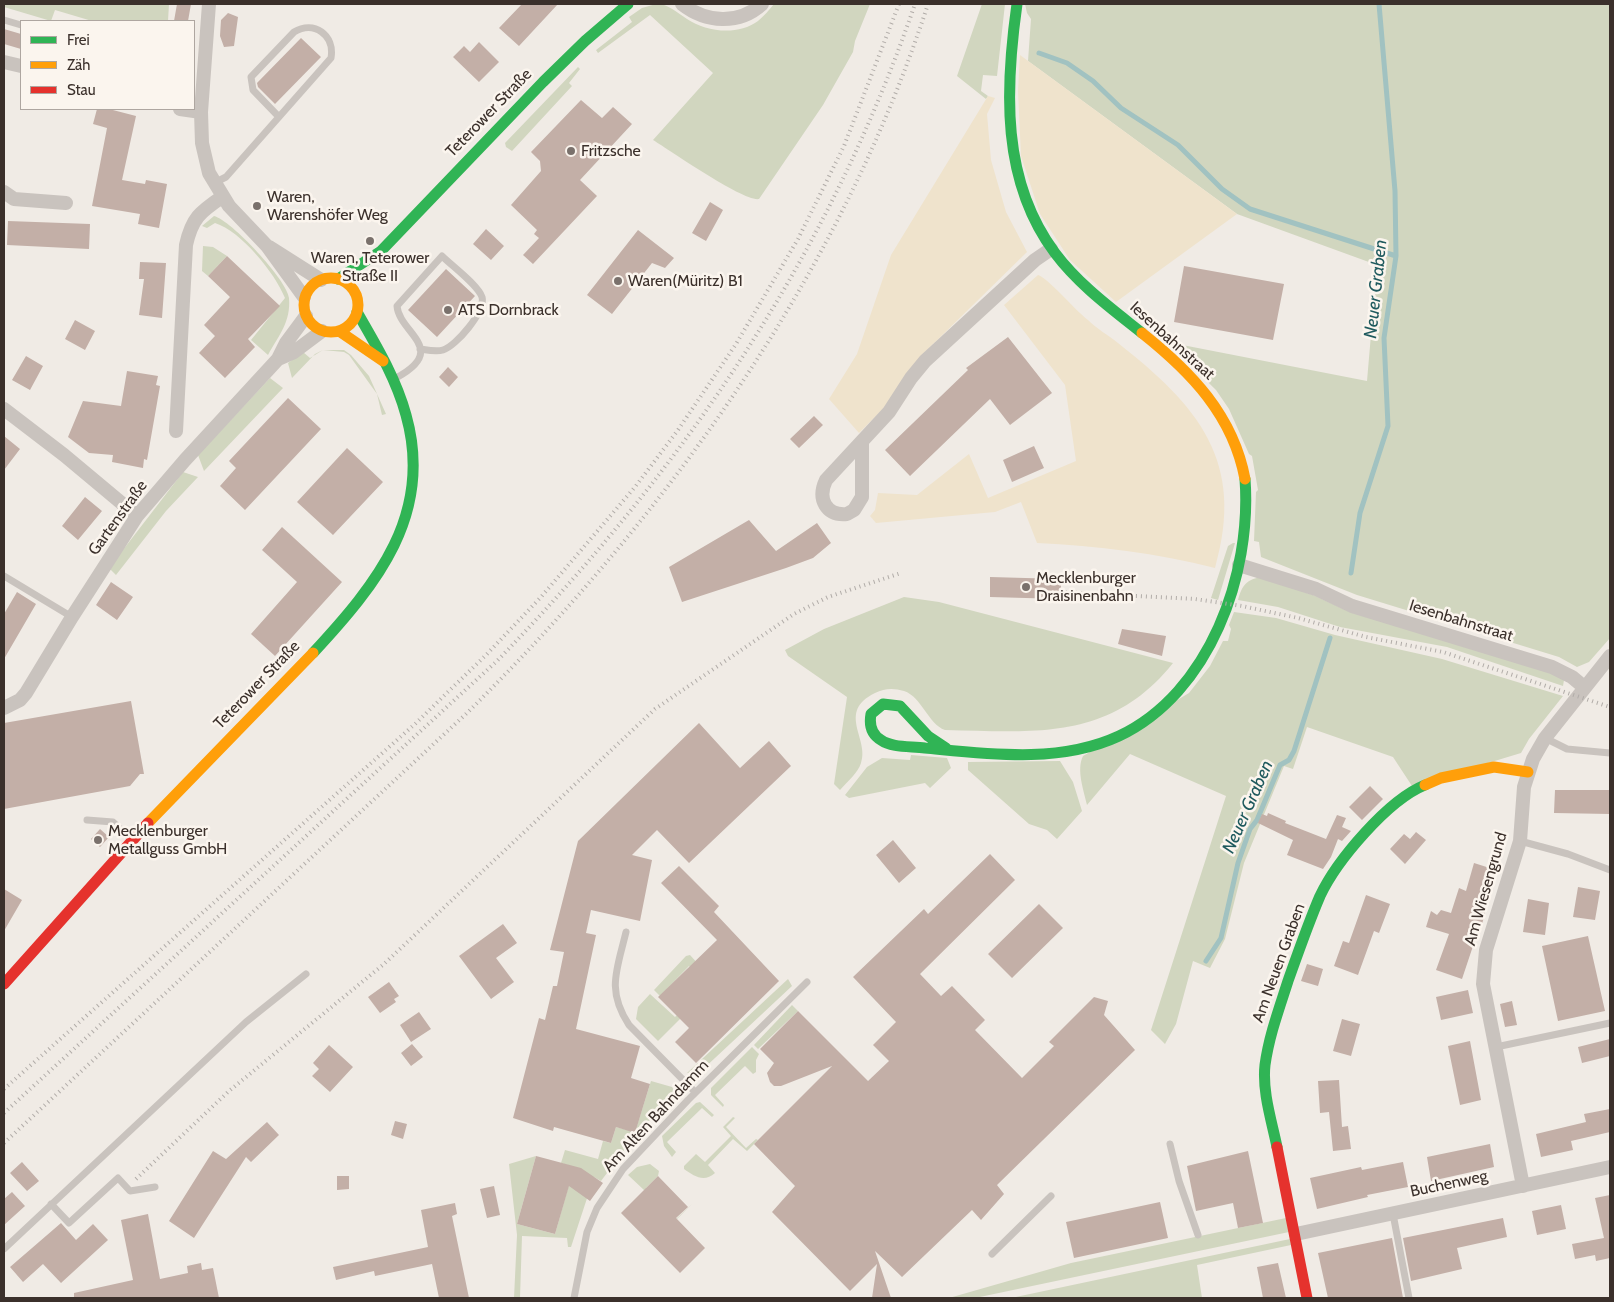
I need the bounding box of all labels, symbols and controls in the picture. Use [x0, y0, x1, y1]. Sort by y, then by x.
legend [20, 20, 195, 110]
text: Frei [67, 31, 90, 49]
text: Zäh [67, 56, 90, 74]
street label: Teterower Straße [442, 65, 536, 161]
text: Stau [67, 81, 96, 99]
place label: Fritzsche [581, 141, 641, 161]
marker: Fritzsche [565, 145, 577, 157]
place label: Waren, Warenshöfer Weg [267, 187, 388, 225]
marker: Waren, Warenshöfer Weg [251, 200, 263, 212]
marker: Waren, Teterower Straße II [364, 235, 376, 247]
water label: Neuer Graben [1360, 239, 1392, 339]
place label: Waren, Teterower Straße II [311, 248, 429, 286]
place label: Waren(Müritz) B1 [628, 271, 743, 291]
marker: Waren(Müritz) B1 [612, 275, 624, 287]
street label: Iesenbahnstraat [1126, 298, 1218, 384]
place label: ATS Dornbrack [458, 300, 559, 320]
marker: ATS Dornbrack [442, 304, 454, 316]
street label: Gartenstraße [84, 477, 152, 559]
place label: Mecklenburger Draisinenbahn [1036, 568, 1136, 606]
marker: Mecklenburger Draisinenbahn [1020, 581, 1032, 593]
street label: Iesenbahnstraat [1407, 596, 1515, 646]
street label: Teterower Straße [210, 637, 304, 733]
water label: Neuer Graben [1218, 757, 1278, 857]
place label: Mecklenburger Metallguss GmbH [108, 821, 227, 859]
street label: Am Wiesengrund [1461, 830, 1511, 948]
marker: Mecklenburger Metallguss GmbH [92, 834, 104, 846]
street label: Am Neuen Graben [1249, 901, 1309, 1025]
street label: Am Alten Bahndamm [599, 1056, 713, 1176]
street label: Buchenweg [1409, 1166, 1489, 1202]

